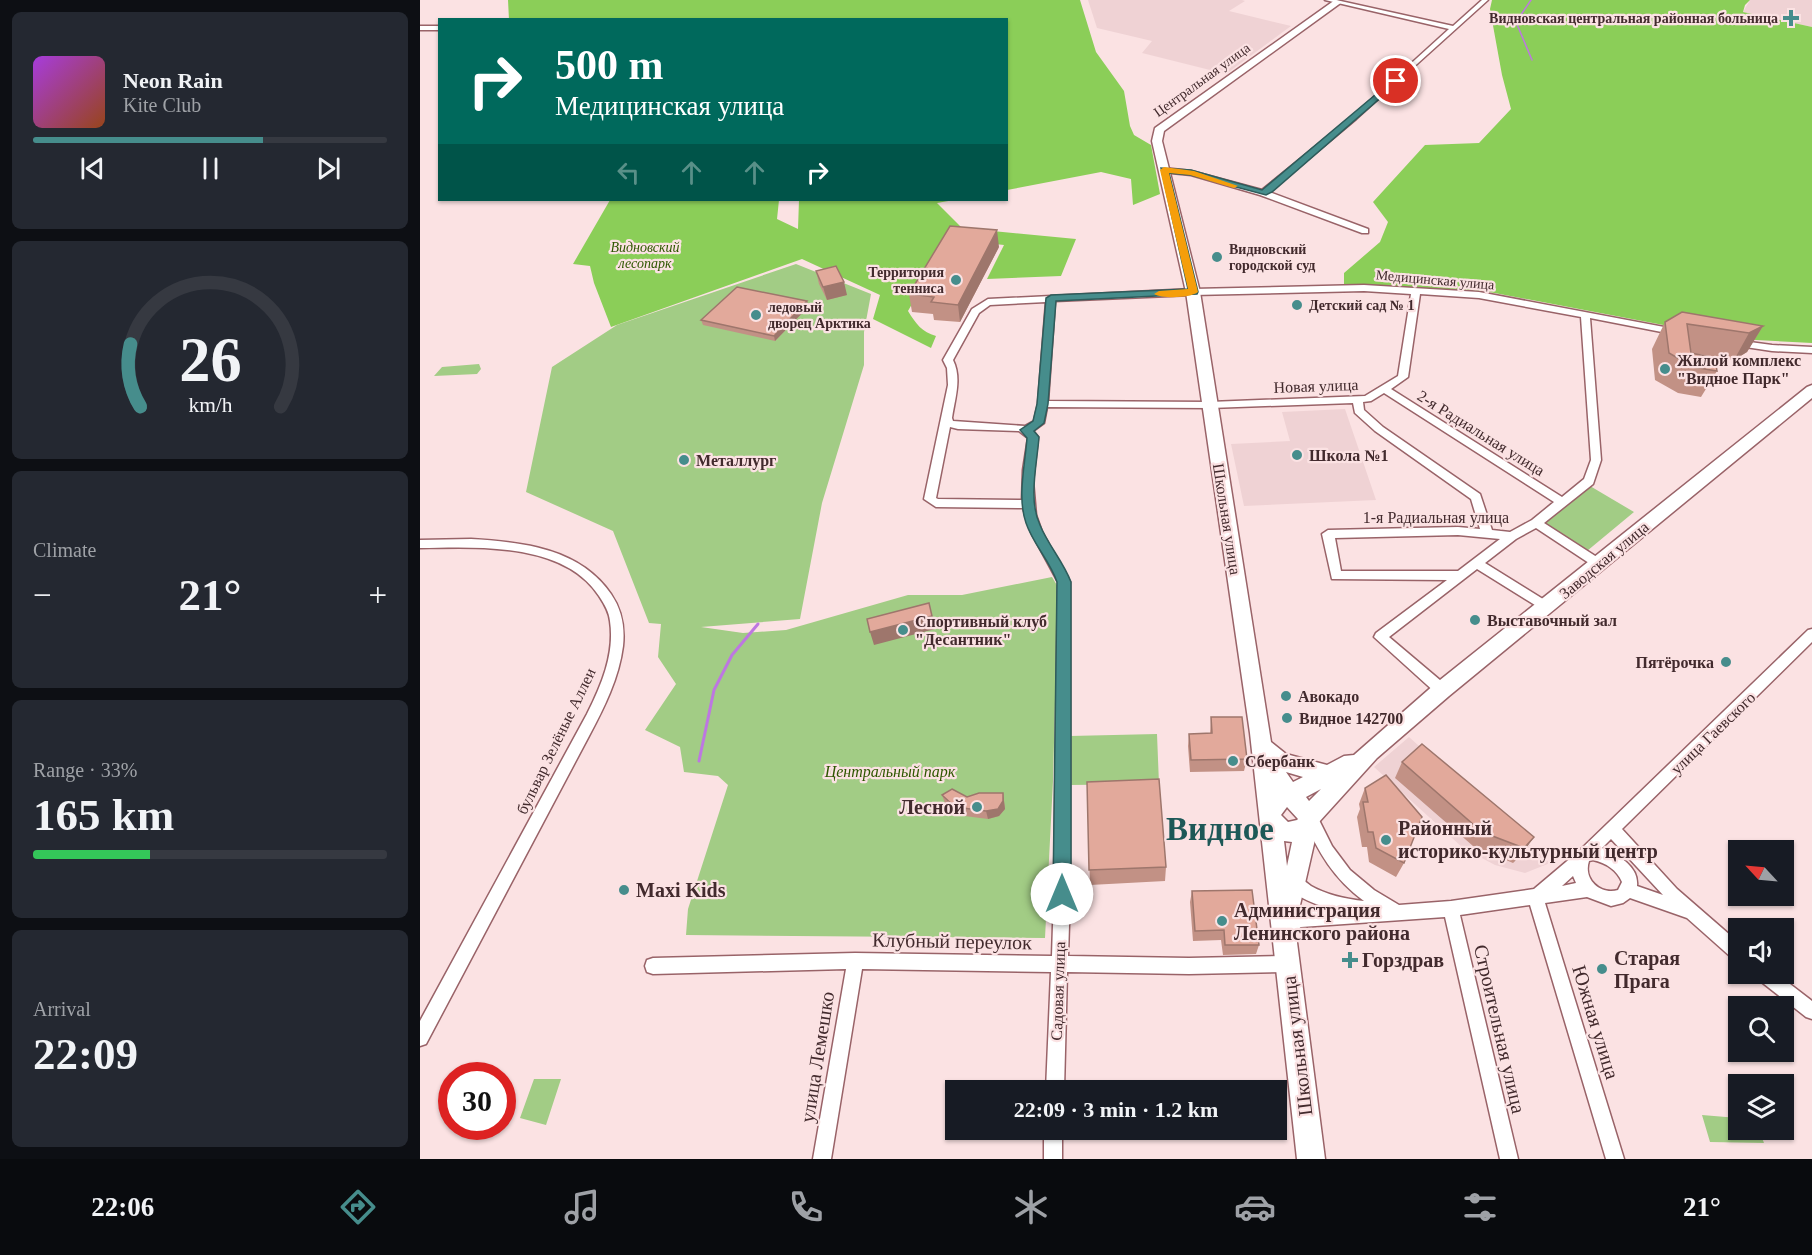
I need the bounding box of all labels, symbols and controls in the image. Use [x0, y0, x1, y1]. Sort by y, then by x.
marker: Видновская центральная районная больница [1782, 9, 1800, 27]
place label: Видновская центральная районная больница [1489, 11, 1778, 26]
street label: Центральная улица [1151, 40, 1254, 120]
icon: right [456, 42, 534, 120]
text: 500 m [555, 42, 664, 88]
pin [1370, 55, 1421, 106]
icon: arrive [1379, 64, 1412, 97]
text: Neon Rain [123, 68, 223, 93]
text: Медицинская улица [555, 91, 784, 121]
text: Kite Club [123, 94, 201, 116]
icon: previous [76, 152, 109, 185]
icon: pause [194, 152, 227, 185]
icon: next [312, 152, 345, 185]
icon: left [612, 156, 645, 189]
icon: ahead [675, 156, 708, 189]
icon: ahead [738, 156, 771, 189]
icon: right [801, 156, 834, 189]
park label: Видновский лесопарк [610, 240, 680, 271]
place label: Видновский городской суд [1229, 242, 1315, 273]
marker: Видновский городской суд [1210, 250, 1224, 264]
place label: Территория тенниса [868, 265, 944, 296]
street label: Медицинская улица [1375, 267, 1496, 293]
marker: Территория тенниса [949, 273, 963, 287]
marker: Детский сад № 1 [1290, 298, 1304, 312]
place label: Детский сад № 1 [1309, 298, 1415, 313]
place label: ледовый дворец Арктика [768, 300, 871, 331]
marker: ледовый дворец Арктика [749, 308, 763, 322]
text: 26 [179, 325, 241, 394]
place label: Жилой комплекс "Видное Парк" [1677, 352, 1801, 388]
marker: Жилой комплекс "Видное Парк" [1658, 362, 1672, 376]
street label: Новая улица [1273, 376, 1359, 397]
street label: 2-я Радиальная улица [1414, 387, 1548, 480]
text: km/h [188, 394, 232, 418]
place label: Школа №1 [1309, 447, 1388, 464]
marker: Школа №1 [1290, 448, 1304, 462]
place label: Металлург [696, 452, 776, 470]
marker: Металлург [677, 453, 691, 467]
street label: Школьная улица [1209, 462, 1244, 576]
street label: 1-я Радиальная улица [1363, 509, 1509, 527]
street label: Заводская улица [1556, 518, 1653, 603]
text: Climate [33, 539, 96, 561]
text: 21° [179, 570, 242, 620]
text: − [33, 577, 52, 613]
text: + [368, 577, 387, 613]
place label: Выставочный зал [1487, 612, 1617, 629]
place label: Спортивный клуб "Десантник" [915, 613, 1047, 649]
marker: Выставочный зал [1468, 613, 1482, 627]
marker: Спортивный клуб "Десантник" [896, 623, 910, 637]
place label: Пятёрочка [1635, 654, 1714, 672]
marker: Пятёрочка [1719, 655, 1733, 669]
street label: бульвар Зелёные Аллеи [513, 665, 600, 817]
place label: Авокадо [1298, 688, 1359, 705]
marker: Авокадо [1279, 689, 1293, 703]
street label: улица Гаевского [1667, 689, 1759, 778]
place label: Видное 142700 [1299, 710, 1403, 727]
marker: Видное 142700 [1280, 711, 1294, 725]
place label: Сбербанк [1245, 753, 1316, 771]
marker: Сбербанк [1226, 754, 1240, 768]
text: Range · 33% [33, 759, 137, 781]
park label: Центральный парк [824, 763, 956, 781]
text: 165 km [33, 790, 174, 840]
place label: Лесной [899, 796, 965, 818]
marker: Лесной [970, 800, 984, 814]
district label: Видное [1166, 811, 1274, 847]
place label: Районный историко-культурный центр [1398, 817, 1658, 863]
marker: Районный историко-культурный центр [1379, 833, 1393, 847]
north arrow [1728, 840, 1794, 906]
map controls [1728, 840, 1794, 1140]
position arrow [1030, 862, 1094, 926]
place label: Maxi Kids [636, 879, 726, 901]
marker: Maxi Kids [617, 883, 631, 897]
place label: Администрация Ленинского района [1234, 899, 1410, 945]
marker: Администрация Ленинского района [1215, 914, 1229, 928]
button: sound [1728, 918, 1794, 984]
street label: Клубный переулок [872, 929, 1032, 954]
street label: Садовая улица [1048, 941, 1069, 1041]
street label: Строительная улица [1469, 942, 1530, 1116]
place label: Старая Прага [1614, 947, 1680, 993]
place label: Горздрав [1362, 949, 1444, 972]
marker: Горздрав [1343, 953, 1357, 967]
street label: Южная улица [1567, 962, 1624, 1082]
marker: Старая Прага [1595, 962, 1609, 976]
street label: Школьная улица [1277, 975, 1317, 1117]
street label: улица Лемешко [796, 990, 839, 1124]
button: search [1728, 996, 1794, 1062]
text: Arrival [33, 998, 91, 1020]
text: 22:09 [33, 1029, 138, 1079]
speed limit sign: 30 [438, 1062, 516, 1140]
button: layers [1728, 1074, 1794, 1140]
text: 22:09 · 3 min · 1.2 km [1014, 1097, 1218, 1122]
icon: directions [337, 1186, 379, 1228]
icon: music [561, 1186, 603, 1228]
icon: phone [785, 1186, 827, 1228]
icon: climate [1010, 1186, 1052, 1228]
icon: car [1234, 1186, 1276, 1228]
icon: filters [1459, 1186, 1501, 1228]
text: 22:06 [91, 1192, 154, 1222]
text: 21° [1683, 1192, 1721, 1222]

